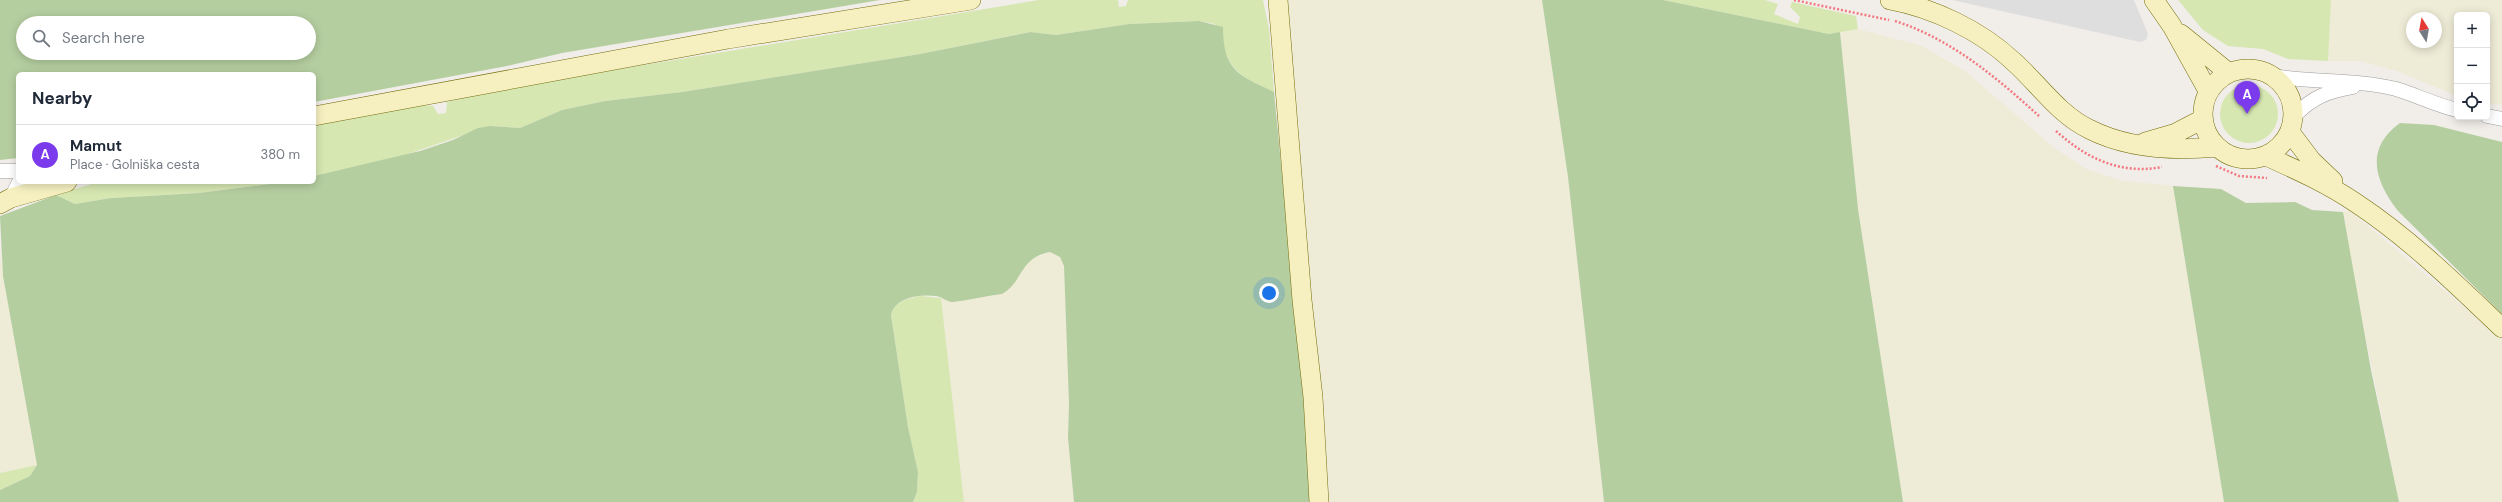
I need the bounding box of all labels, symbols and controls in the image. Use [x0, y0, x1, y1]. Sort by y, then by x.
north arrow [2406, 12, 2442, 48]
map controls [2454, 12, 2490, 120]
button: + [2454, 12, 2490, 48]
search box [16, 16, 316, 60]
icon: search [30, 27, 52, 49]
text: Search here [62, 28, 145, 48]
button: − [2454, 48, 2490, 84]
pin: A [2234, 81, 2260, 114]
button: locate [2454, 84, 2490, 120]
text: Nearby [32, 87, 92, 109]
text: Mamut [70, 136, 122, 156]
text: A [40, 146, 50, 163]
text: 380 m [260, 146, 300, 163]
text: Place · Golniška cesta [70, 156, 200, 173]
your location [1259, 283, 1279, 303]

